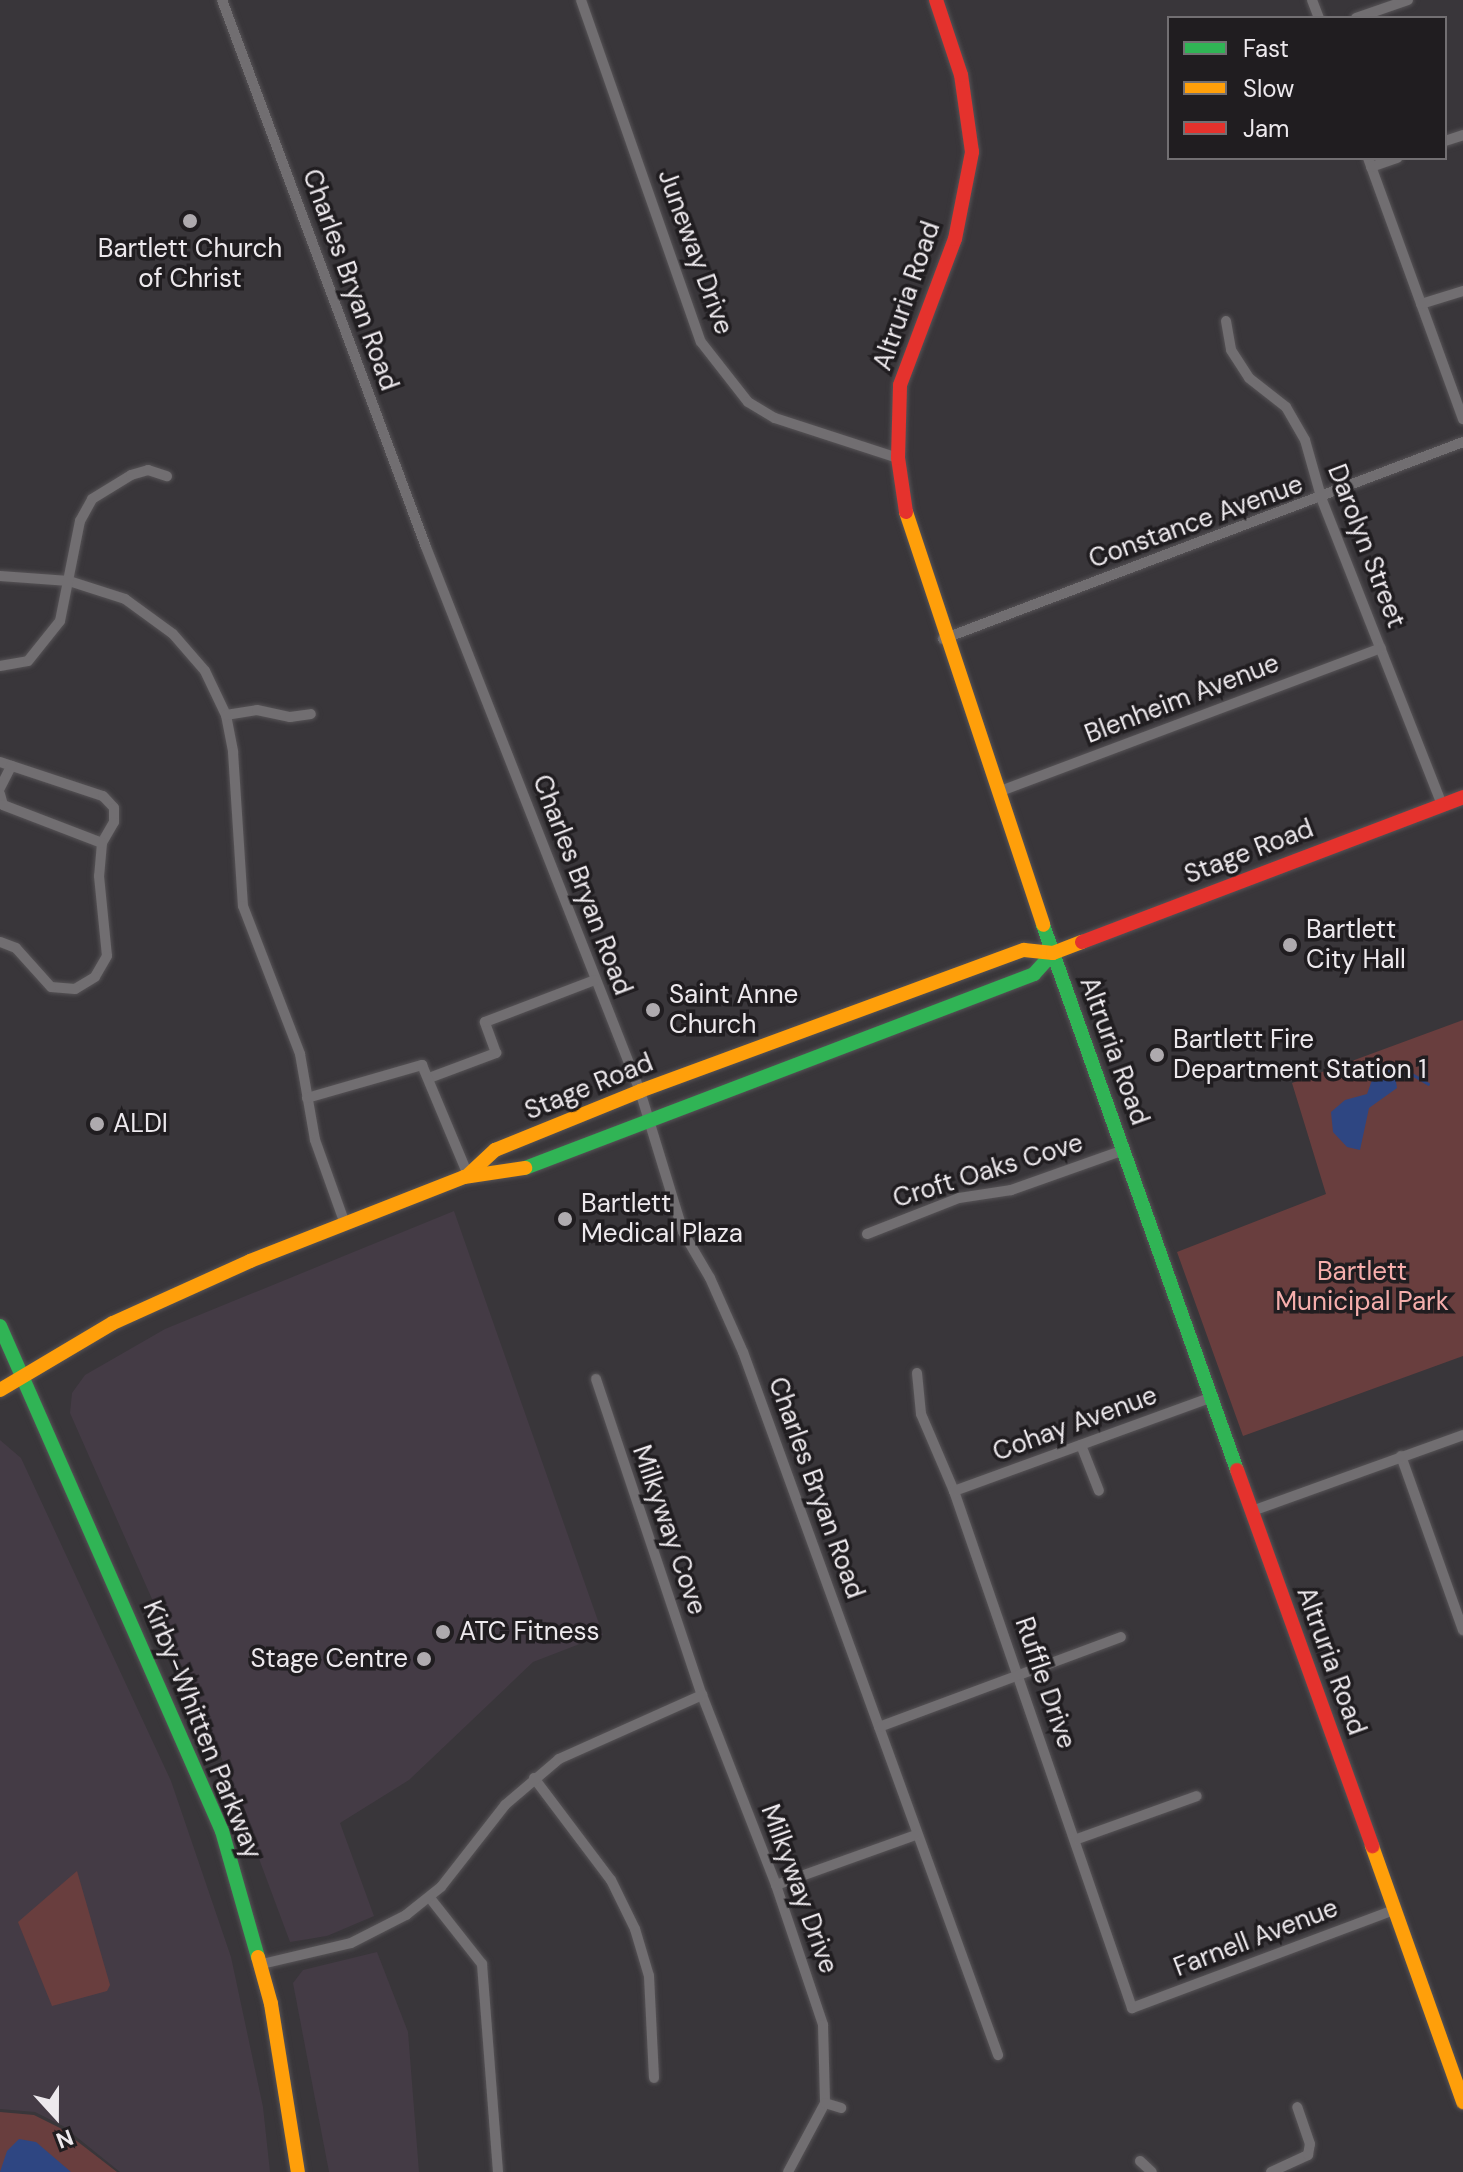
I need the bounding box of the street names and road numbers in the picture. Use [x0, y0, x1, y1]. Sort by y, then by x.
street label: Charles Bryan Road [295, 165, 405, 395]
street label: Juneway Drive [651, 165, 739, 339]
street label: Altruria Road [867, 218, 947, 374]
street label: Darolyn Street [1321, 460, 1411, 632]
street label: Constance Avenue [1085, 469, 1307, 575]
street label: Blenheim Avenue [1080, 648, 1284, 750]
street label: Charles Bryan Road [526, 770, 638, 1000]
street label: Stage Road [1180, 813, 1318, 891]
street label: Altruria Road [1073, 973, 1155, 1129]
street label: Stage Road [520, 1047, 658, 1127]
street label: Croft Oaks Cove [889, 1127, 1087, 1215]
street label: Charles Bryan Road [761, 1373, 871, 1603]
street label: Cohay Avenue [989, 1380, 1161, 1468]
street label: Milkyway Cove [625, 1441, 713, 1619]
street label: Altruria Road [1290, 1583, 1372, 1739]
street label: Kirby-Whitten Parkway [136, 1596, 268, 1864]
street label: Ruffle Drive [1008, 1613, 1082, 1753]
street label: Milkyway Drive [754, 1800, 844, 1978]
street label: Farnell Avenue [1169, 1892, 1343, 1984]

